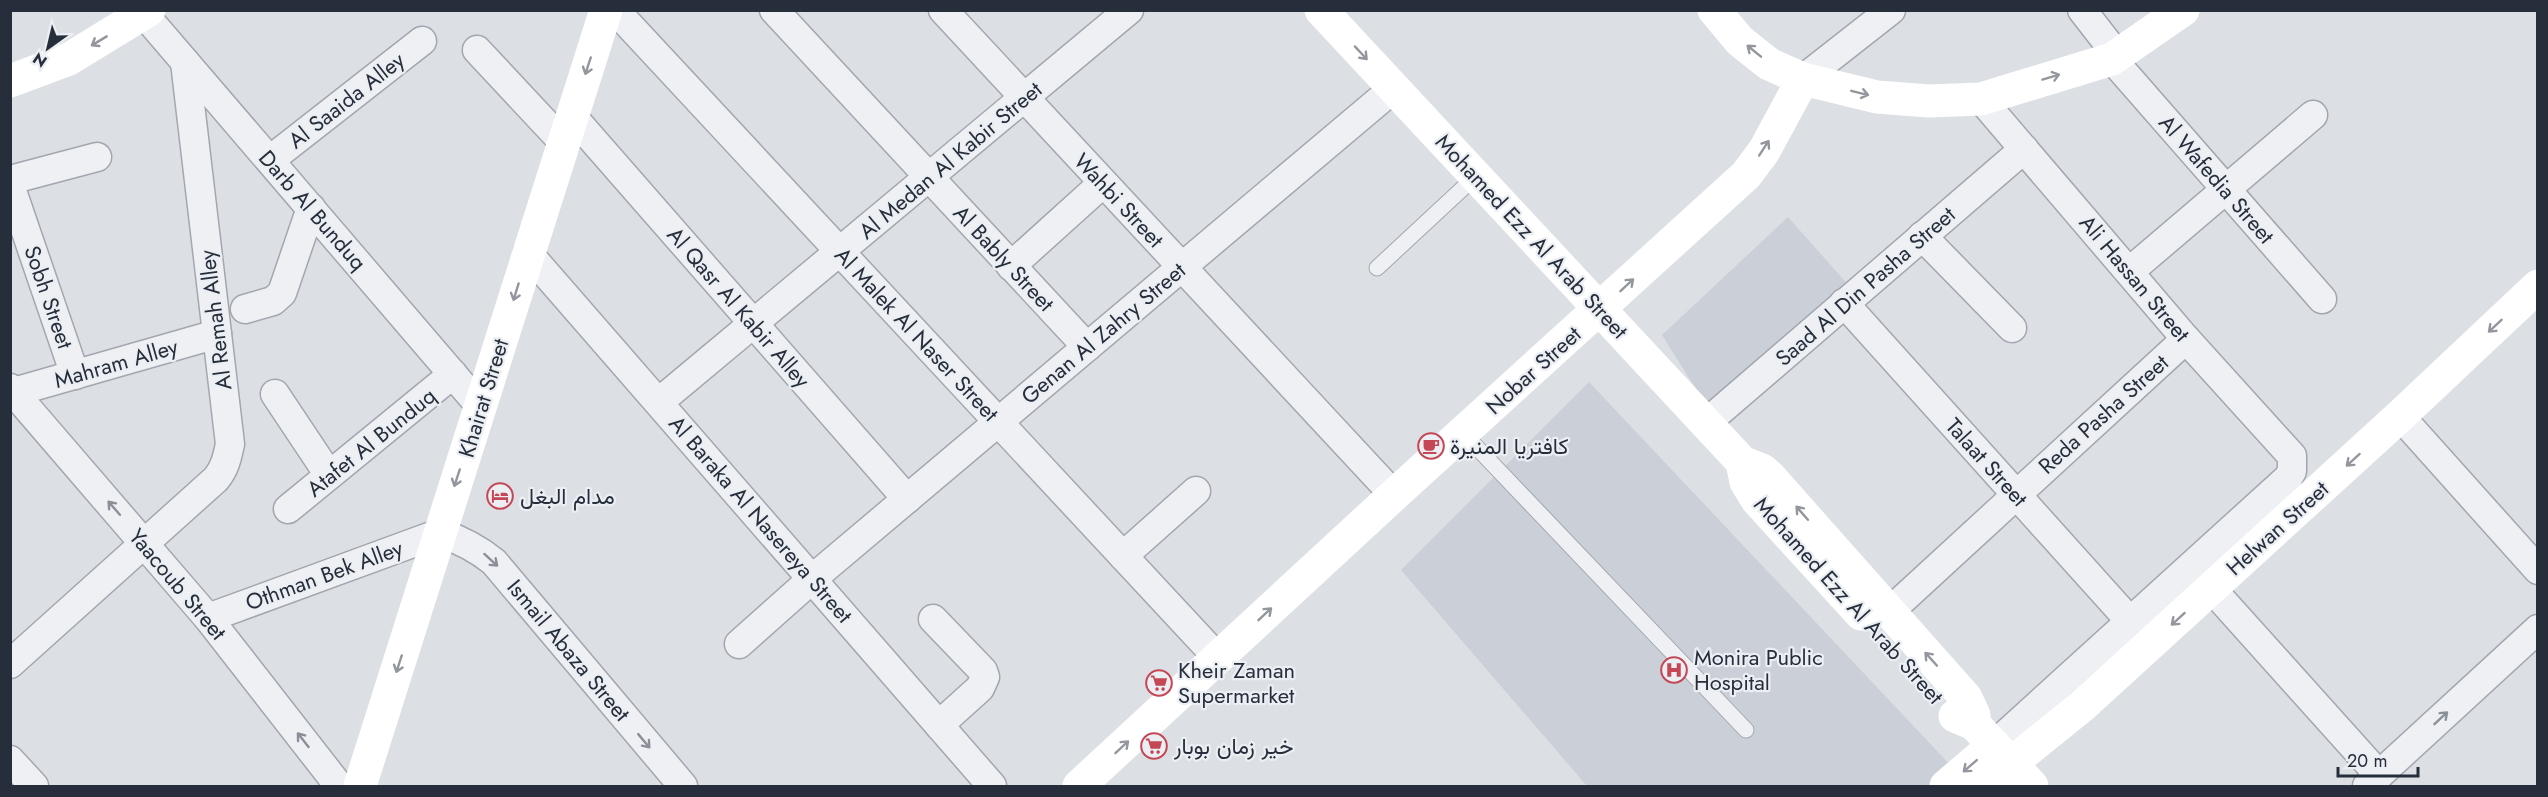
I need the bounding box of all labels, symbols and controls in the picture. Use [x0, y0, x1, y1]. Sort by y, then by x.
north arrow [18, 18, 78, 78]
one-way arrow [91, 35, 108, 47]
street label: Al Saaida Alley [281, 44, 411, 156]
one-way arrow [1746, 45, 1762, 58]
one-way arrow [1354, 46, 1368, 61]
text: N [28, 47, 52, 73]
one-way arrow [582, 56, 593, 75]
one-way arrow [2041, 71, 2060, 82]
street label: Al Medan Al Kabir Street [851, 73, 1049, 246]
one-way arrow [1850, 88, 1869, 100]
street label: Al Wafedia Street [2152, 107, 2283, 251]
street label: Mohamed Ezz Al Arab Street [1428, 126, 1636, 346]
one-way arrow [1759, 140, 1771, 157]
street label: Darb Al Bunduq [252, 143, 374, 277]
street label: Wahbi Street [1067, 146, 1172, 255]
street label: Al Bably Street [946, 198, 1062, 319]
street label: Saad Al Din Pasha Street [1768, 198, 1963, 373]
street label: Ali Hassan Street [2072, 208, 2198, 349]
street label: Al Qasr Al Kabir Alley [660, 219, 818, 395]
street label: Al Malek Al Naser Street [828, 240, 1007, 429]
street label: Sobh Street [16, 241, 82, 354]
street label: Al Remah Alley [190, 248, 239, 392]
street label: Genan Al Zahry Street [1014, 254, 1193, 411]
one-way arrow [1619, 278, 1634, 292]
one-way arrow [510, 282, 521, 301]
street label: Nobar Street [1478, 318, 1588, 422]
one-way arrow [2488, 319, 2503, 333]
street label: Mahram Alley [50, 330, 182, 396]
street label: Khairat Street [450, 334, 516, 461]
street label: Reda Pasha Street [2031, 346, 2176, 481]
street label: Atafet Al Bunduq [300, 380, 442, 504]
street label: Al Baraka Al Nasereya Street [662, 408, 861, 630]
street label: Talaat Street [1939, 411, 2036, 514]
place label: كافتريا المنيرة [1450, 430, 1569, 462]
cafe icon: كافتريا المنيرة [1416, 431, 1446, 461]
one-way arrow [2345, 453, 2360, 467]
one-way arrow [451, 468, 462, 487]
street label: Helwan Street [2219, 473, 2336, 583]
place label: مدام البغل [520, 480, 615, 512]
hotel icon: مدام البغل [485, 481, 515, 511]
street label: Mohamed Ezz Al Arab Street [1747, 489, 1952, 711]
one-way arrow [107, 501, 121, 516]
one-way arrow [1795, 506, 1809, 521]
street label: Yaacoub Street [122, 521, 235, 647]
street label: Othman Bek Alley [241, 532, 407, 618]
one-way arrow [483, 553, 498, 567]
street label: Ismail Abaza Street [500, 572, 639, 729]
one-way arrow [1257, 608, 1272, 622]
one-way arrow [2170, 612, 2185, 626]
place label: Monira Public Hospital [1694, 641, 1823, 698]
one-way arrow [1924, 652, 1938, 667]
one-way arrow [392, 654, 403, 673]
place label: Kheir Zaman Supermarket [1178, 654, 1295, 711]
hospital icon: Monira Public Hospital [1659, 655, 1689, 685]
supermarket icon: Kheir Zaman Supermarket [1144, 668, 1174, 698]
one-way arrow [2433, 712, 2448, 726]
place label: خير زمان بوبار [1173, 730, 1293, 762]
supermarket icon: خير زمان بوبار [1139, 731, 1169, 761]
one-way arrow [297, 733, 310, 749]
one-way arrow [638, 733, 651, 749]
one-way arrow [1114, 740, 1129, 754]
scale bar [2338, 740, 2418, 778]
text: 20 m [2347, 748, 2387, 774]
one-way arrow [1963, 759, 1978, 773]

